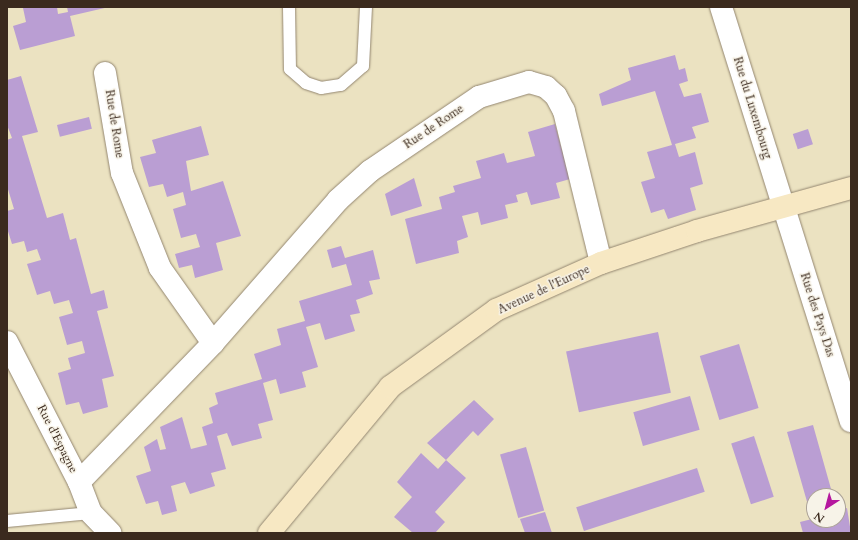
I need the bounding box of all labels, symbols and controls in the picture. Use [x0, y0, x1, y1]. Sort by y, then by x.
street label: Rue du Luxembourg [730, 55, 774, 161]
street label: Rue de Rome [101, 89, 127, 159]
street label: Rue de Rome [401, 102, 467, 152]
street label: Avenue de l'Europe [496, 262, 592, 318]
street label: Rue des Pays Das [797, 271, 837, 359]
street label: Rue d'Espagne [34, 402, 80, 476]
north arrow [806, 488, 846, 528]
text: N [811, 508, 828, 526]

